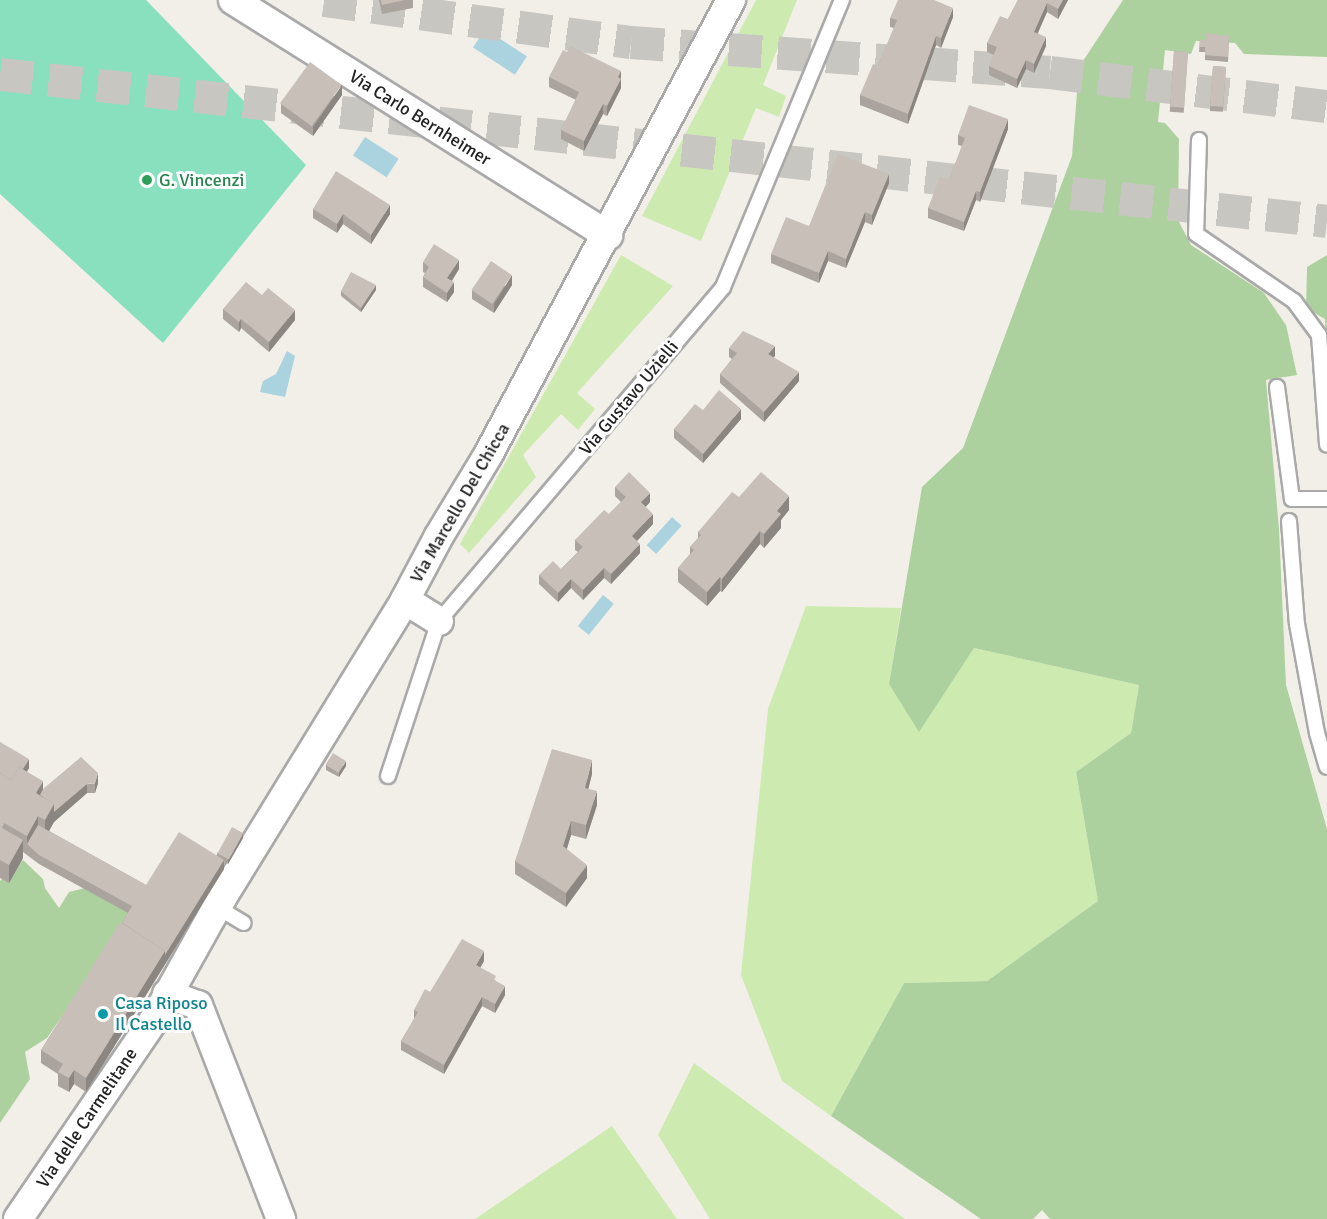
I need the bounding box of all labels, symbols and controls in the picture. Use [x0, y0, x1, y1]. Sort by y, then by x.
street label: Via Carlo Bernheimer [345, 66, 495, 170]
place label: G. Vincenzi [159, 169, 244, 191]
marker: G. Vincenzi [140, 173, 154, 187]
street label: Via Gustavo Uzielli [575, 336, 683, 460]
street label: Via Marcello Del Chicca [405, 419, 515, 587]
place label: Casa Riposo Il Castello [115, 993, 208, 1036]
marker: Casa Riposo Il Castello [96, 1007, 110, 1021]
street label: Via delle Carmelitane [32, 1044, 142, 1192]

